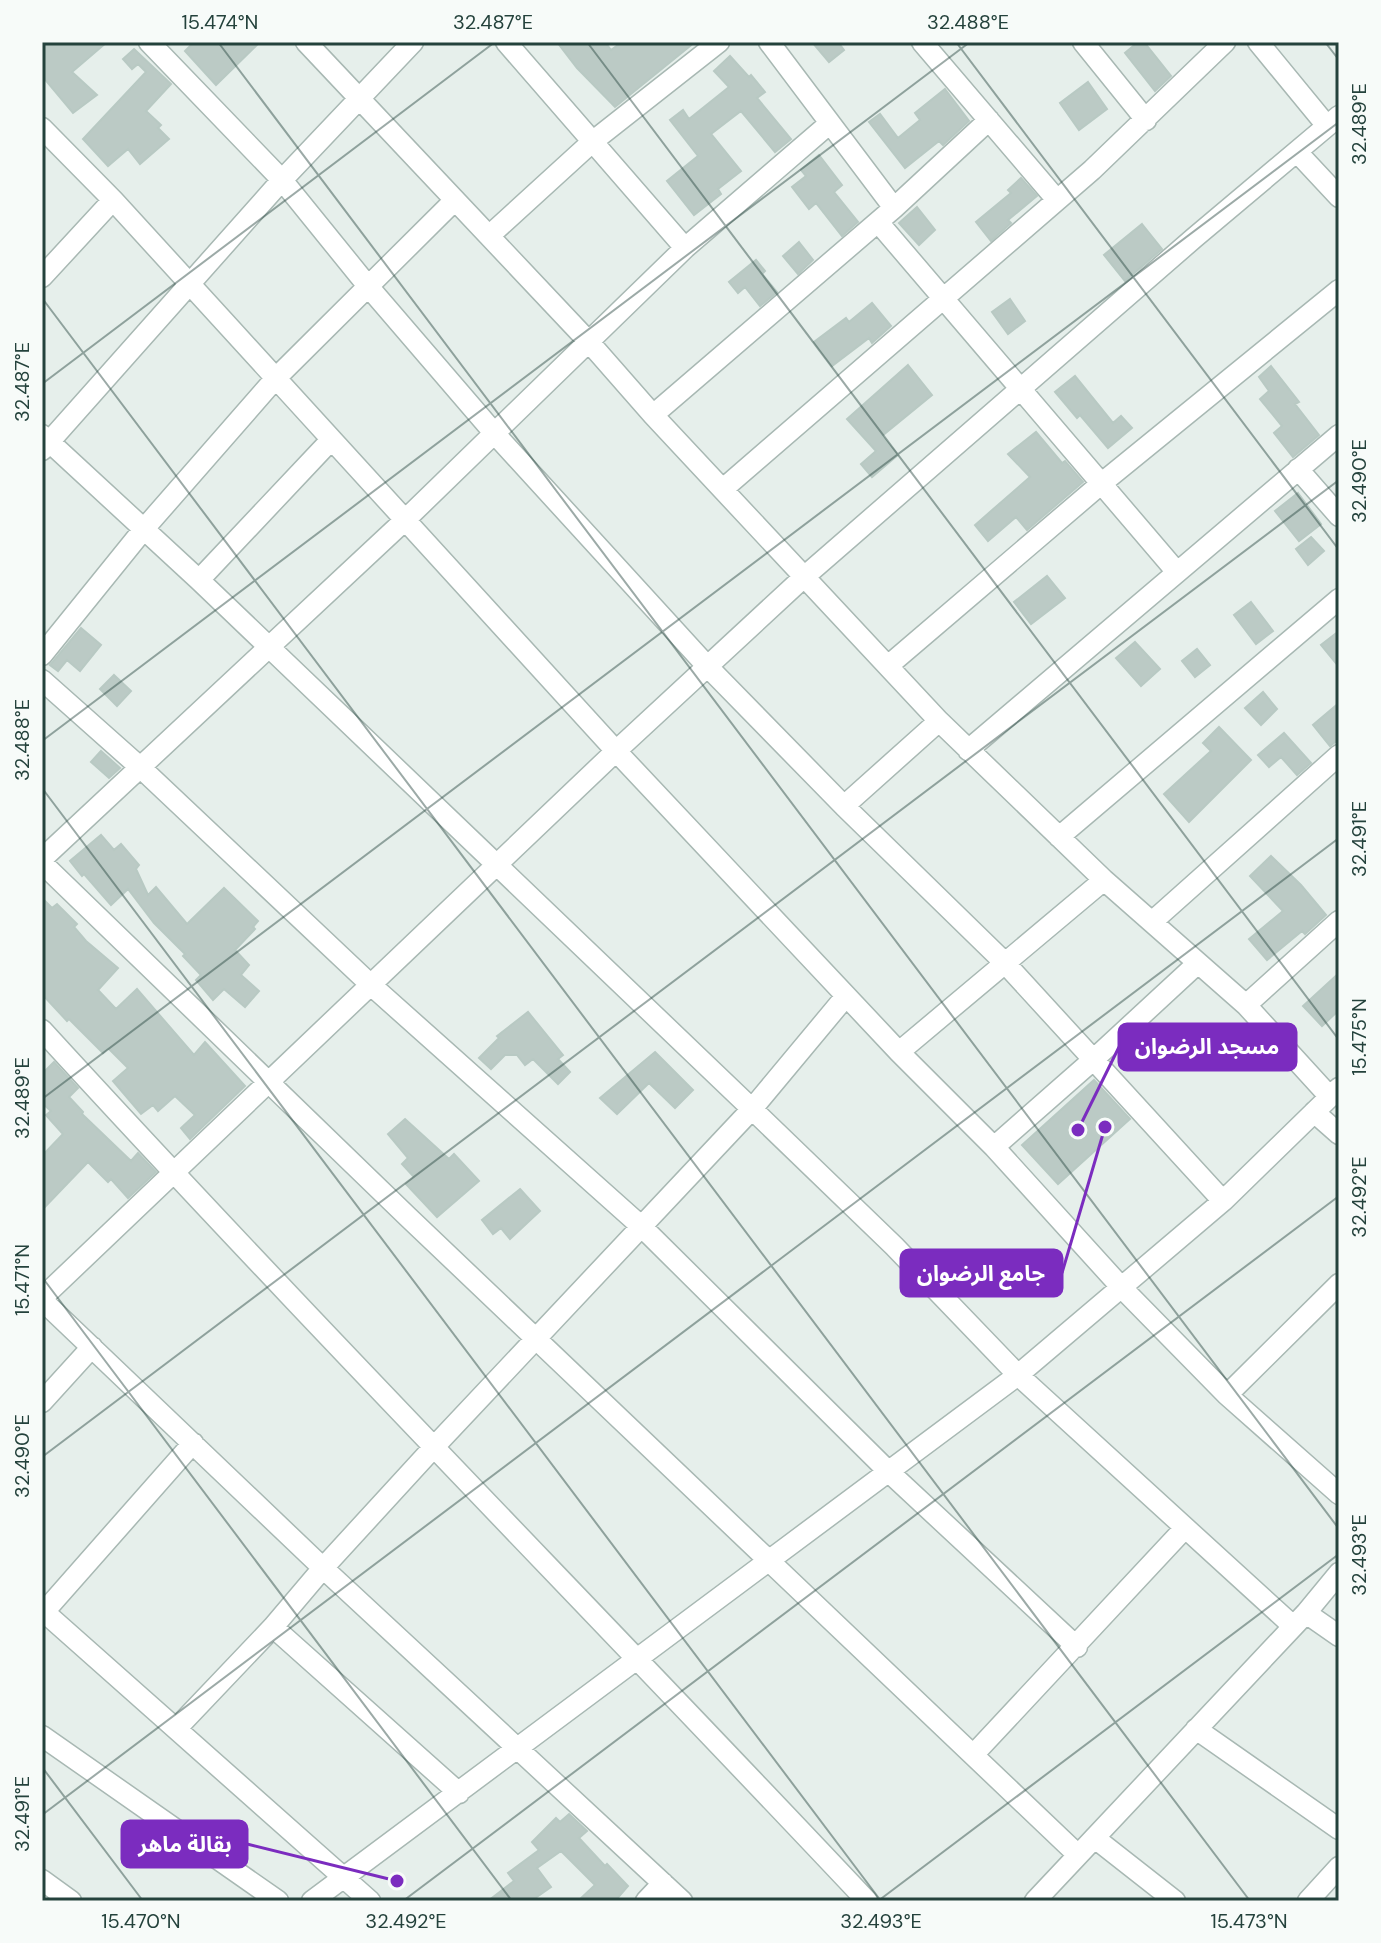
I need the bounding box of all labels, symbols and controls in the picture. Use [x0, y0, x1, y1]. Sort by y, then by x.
text: 15.474°N [182, 9, 258, 35]
text: 32.487°E [453, 9, 533, 35]
text: 32.488°E [927, 9, 1009, 35]
text: 32.489°E [1346, 83, 1372, 165]
text: 32.487°E [9, 342, 35, 422]
text: 32.490°E [1346, 439, 1372, 523]
text: 32.488°E [9, 699, 35, 781]
text: 32.491°E [1346, 801, 1372, 877]
text: 15.475°N [1346, 998, 1372, 1076]
callout: مسجد الرضوان [1119, 1024, 1296, 1070]
text: مسجد الرضوان [1135, 1032, 1279, 1061]
text: 32.489°E [9, 1057, 35, 1139]
text: 32.492°E [1346, 1156, 1372, 1238]
text: 15.471°N [9, 1244, 35, 1316]
callout: جامع الرضوان [901, 1250, 1062, 1296]
text: جامع الرضوان [917, 1259, 1045, 1290]
text: 32.490°E [9, 1414, 35, 1498]
text: 32.493°E [1346, 1514, 1372, 1596]
text: 32.491°E [9, 1776, 35, 1852]
callout: بقالة ماهر [122, 1821, 247, 1867]
text: بقالة ماهر [137, 1830, 232, 1859]
text: 15.470°N [101, 1908, 181, 1934]
text: 32.492°E [365, 1908, 447, 1934]
text: 32.493°E [840, 1908, 922, 1934]
text: 15.473°N [1210, 1908, 1288, 1934]

